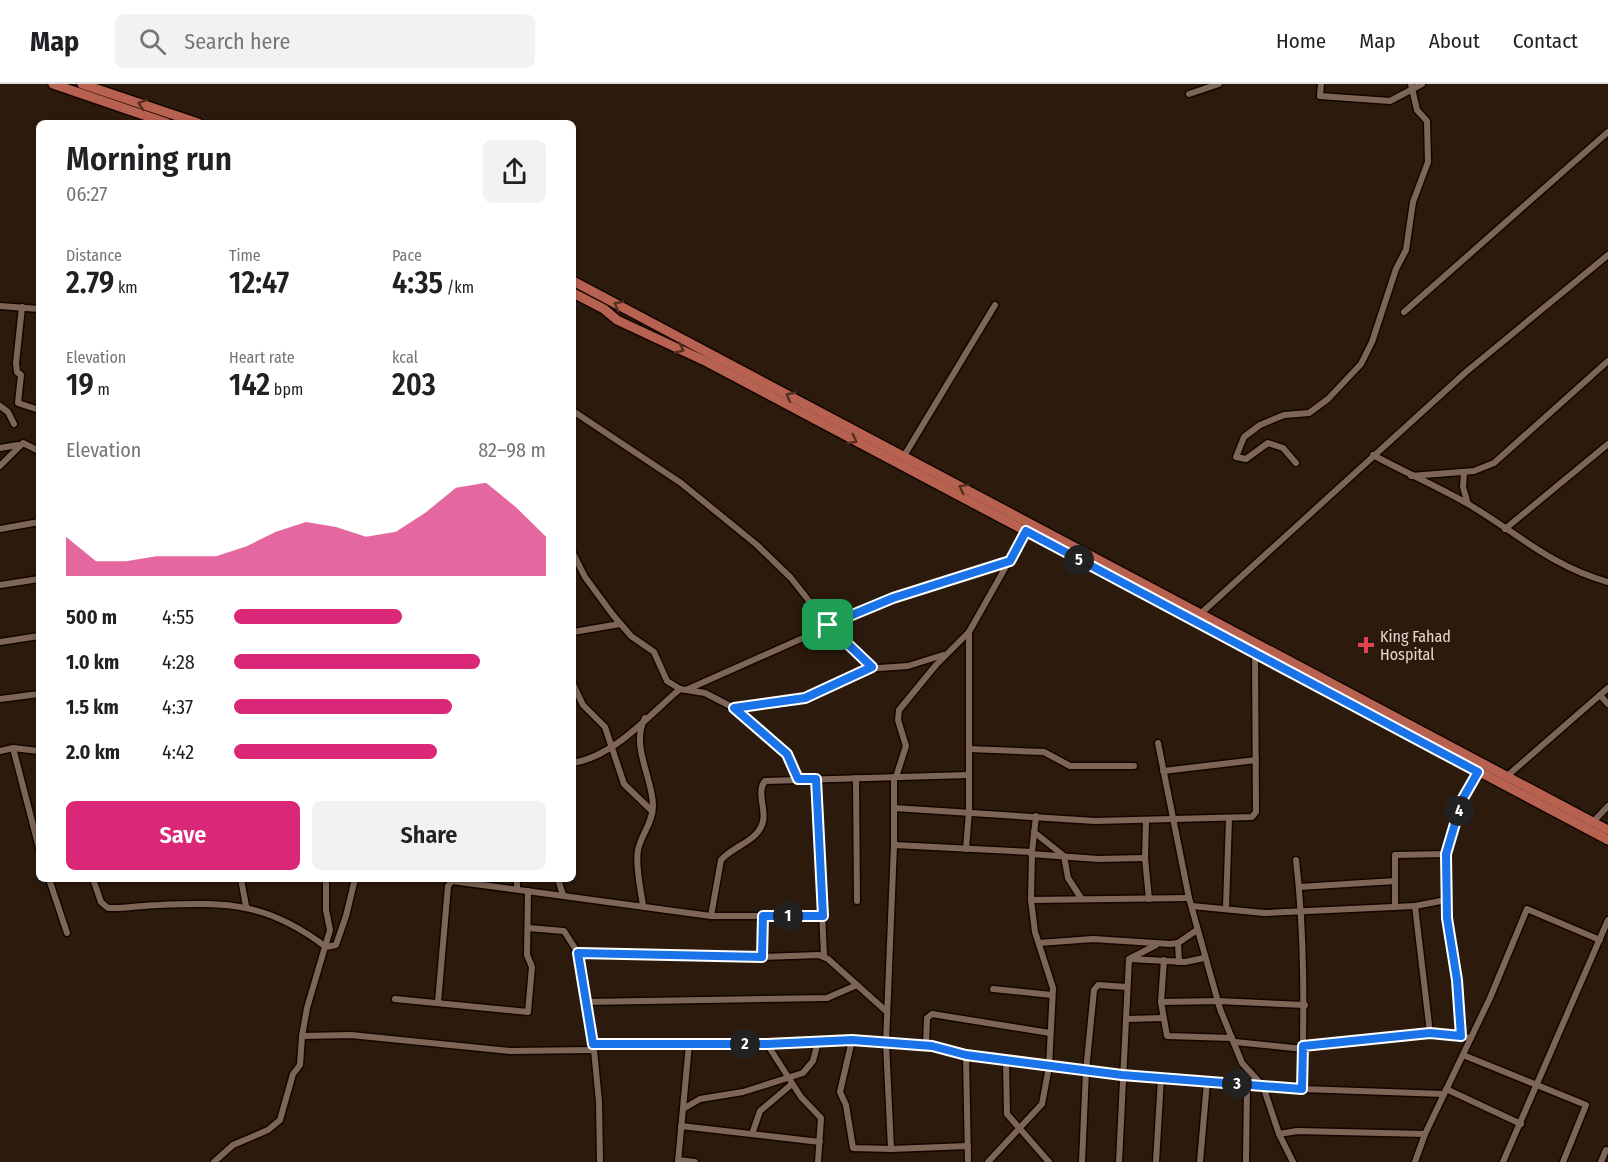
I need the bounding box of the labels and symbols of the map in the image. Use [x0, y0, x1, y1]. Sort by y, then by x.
one-way arrow [137, 99, 148, 112]
one-way arrow [614, 301, 624, 312]
one-way arrow [674, 342, 685, 354]
one-way arrow [786, 392, 797, 403]
one-way arrow [846, 433, 857, 444]
one-way arrow [958, 484, 969, 495]
pin: 5 [1064, 545, 1094, 575]
pin [802, 599, 853, 650]
place label: King Fahad Hospital [1380, 627, 1451, 664]
marker: King Fahad Hospital [1357, 636, 1375, 654]
pin: 4 [1444, 796, 1474, 826]
pin: 1 [773, 901, 803, 931]
pin: 2 [730, 1029, 760, 1059]
pin: 3 [1222, 1069, 1252, 1099]

